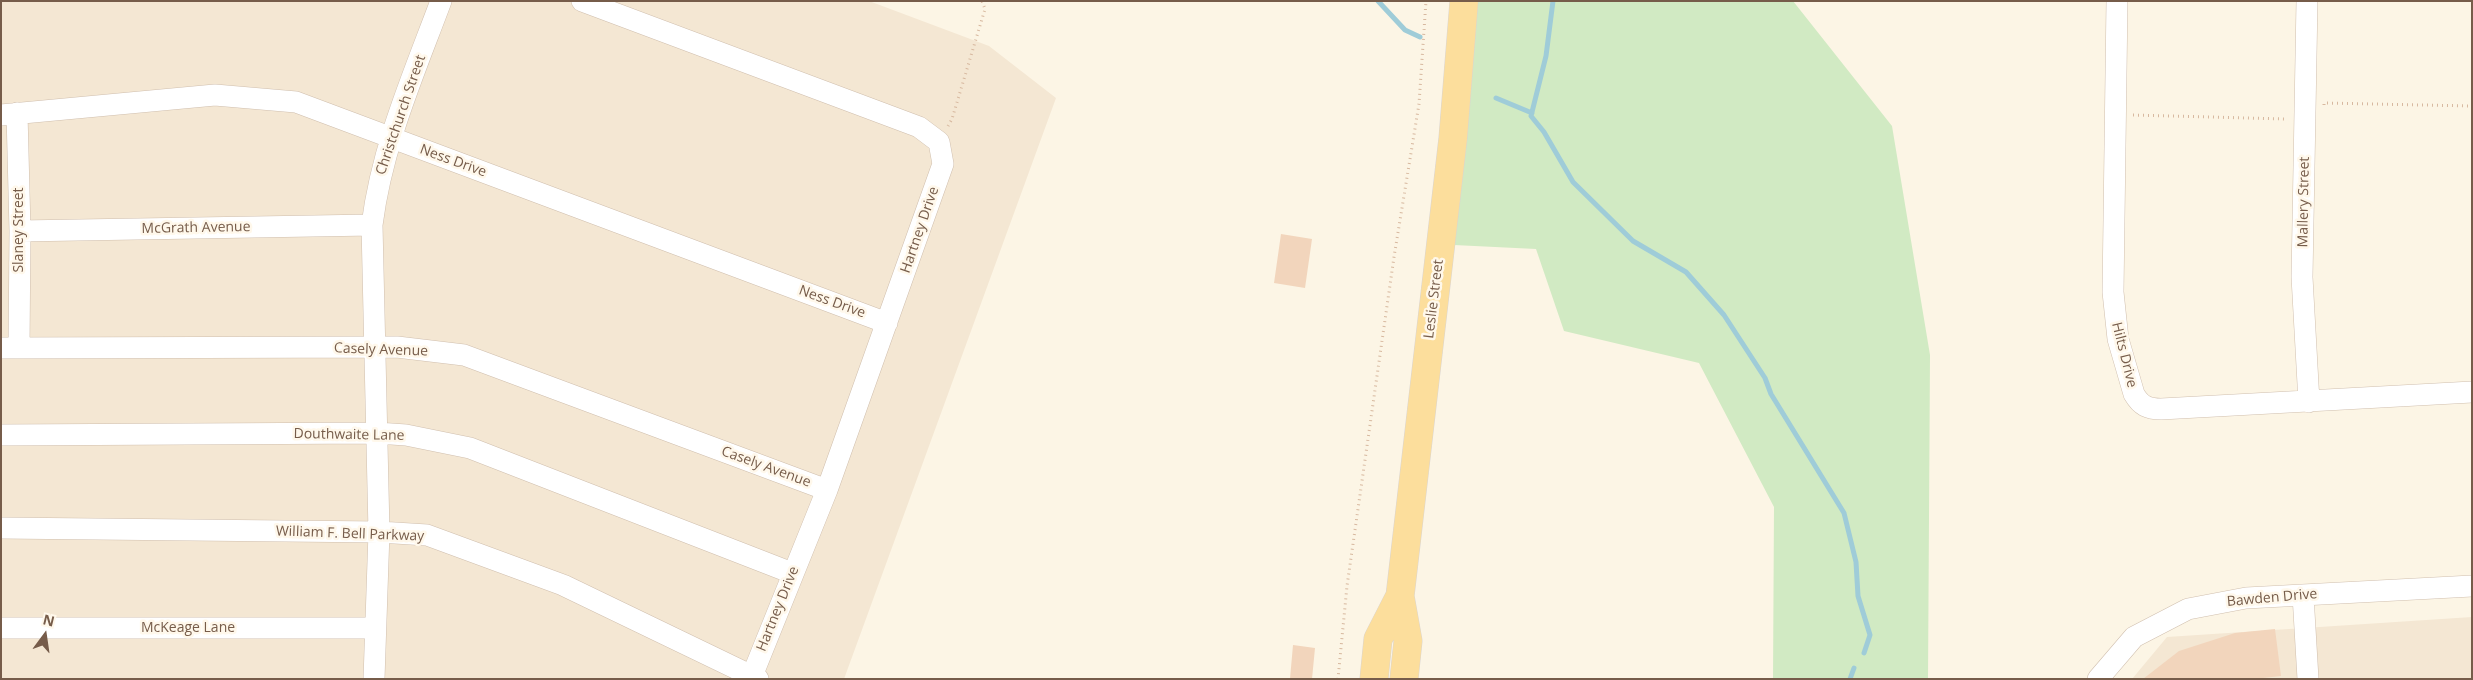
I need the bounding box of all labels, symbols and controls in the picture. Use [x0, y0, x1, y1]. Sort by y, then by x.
street label: Christchurch Street [373, 53, 429, 177]
street label: Ness Drive [417, 141, 489, 181]
street label: Mallery Street [2295, 156, 2313, 248]
street label: Hartney Drive [897, 185, 943, 275]
street label: Slaney Street [11, 187, 27, 273]
street label: McGrath Avenue [141, 219, 251, 237]
street label: Leslie Street [1421, 259, 1447, 339]
street label: Ness Drive [796, 282, 868, 322]
street label: Hilts Drive [2108, 320, 2140, 390]
street label: Casely Avenue [334, 340, 428, 360]
street label: Douthwaite Lane [293, 426, 405, 444]
street label: Casely Avenue [719, 443, 813, 491]
street label: William F. Bell Parkway [275, 523, 425, 545]
street label: Hartney Drive [753, 564, 803, 654]
street label: Bawden Drive [2226, 586, 2318, 610]
text: N [41, 609, 57, 631]
north arrow [20, 610, 70, 660]
street label: McKeage Lane [141, 620, 235, 636]

